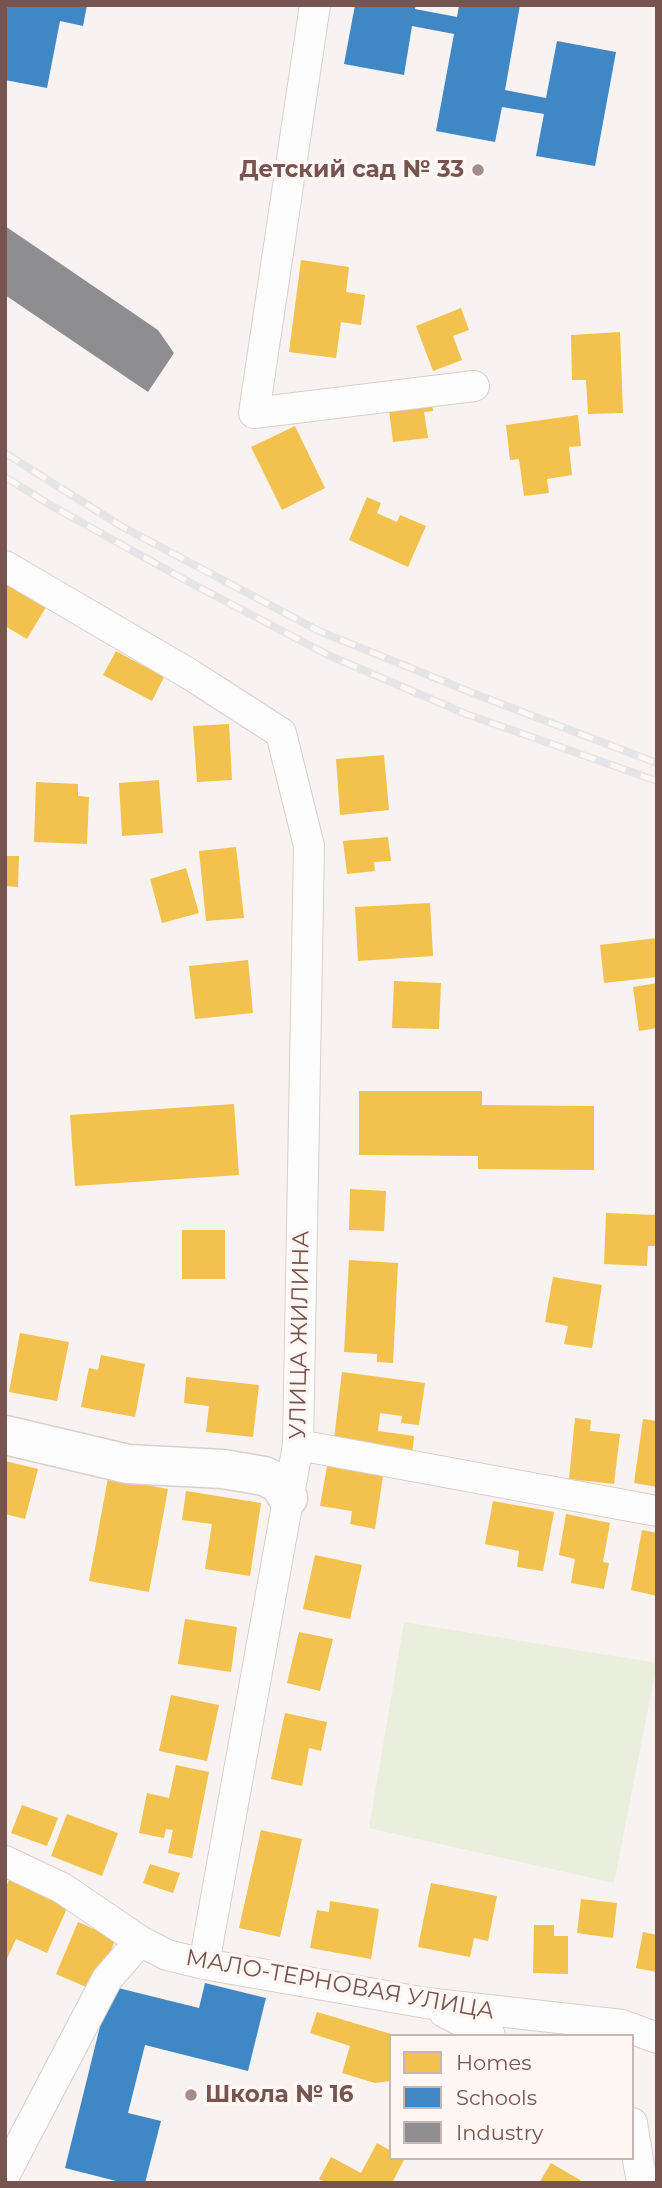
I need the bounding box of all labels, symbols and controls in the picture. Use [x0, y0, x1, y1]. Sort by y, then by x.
place label: Детский сад № 33 [240, 156, 464, 184]
marker: Детский сад № 33 [470, 162, 486, 178]
street label: УЛИЦА ЖИЛИНА [284, 1230, 316, 1440]
street label: МАЛО-ТЕРНОВАЯ УЛИЦА [184, 1944, 496, 2026]
legend [389, 2034, 634, 2160]
text: Homes [456, 2050, 531, 2075]
place label: Школа № 16 [205, 2081, 353, 2109]
text: Schools [456, 2085, 537, 2110]
marker: Школа № 16 [183, 2087, 199, 2103]
text: Industry [456, 2120, 543, 2145]

